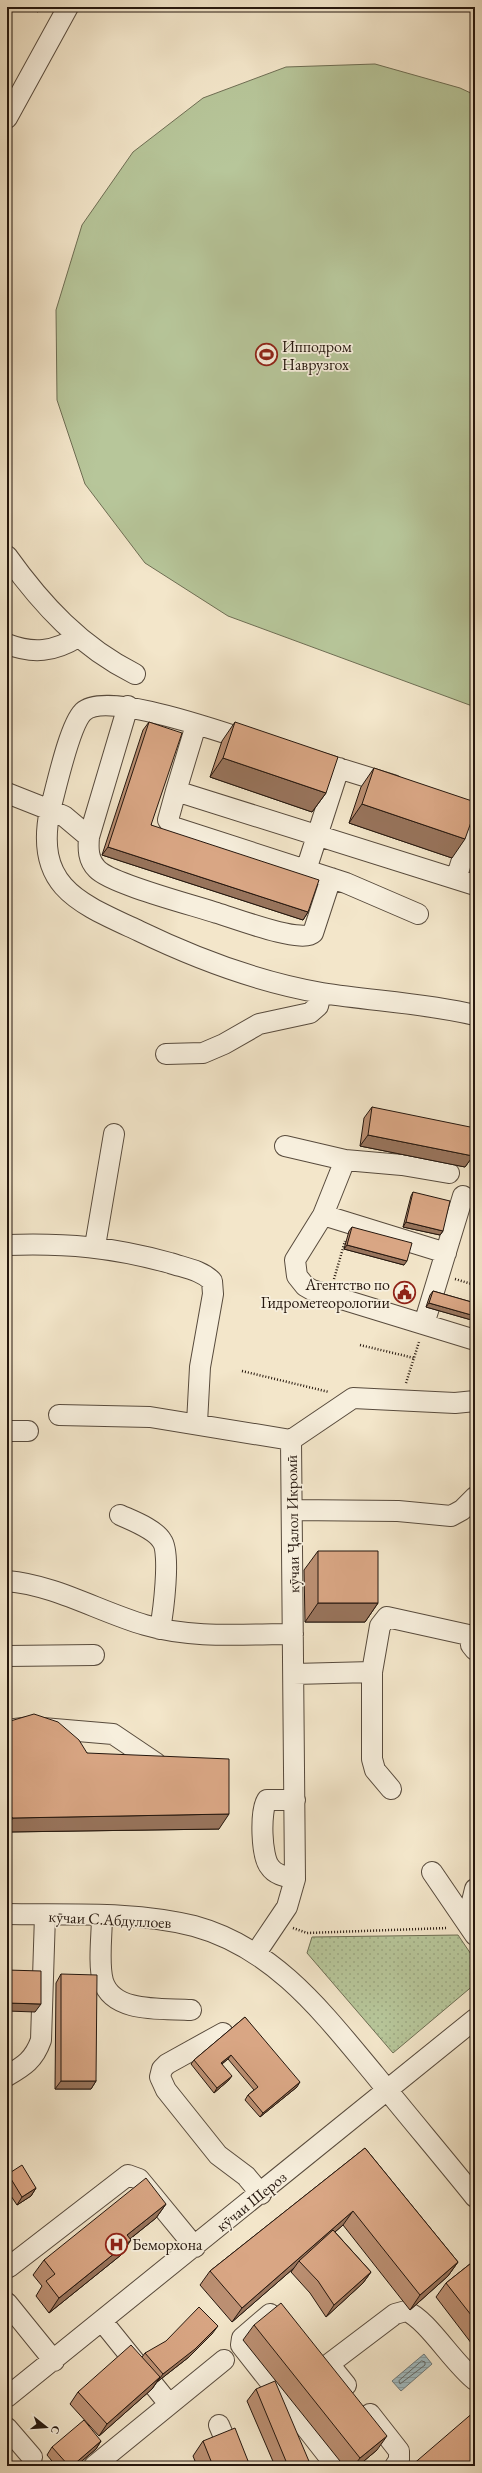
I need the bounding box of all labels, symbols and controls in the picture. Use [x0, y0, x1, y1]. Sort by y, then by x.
place label: Ипподром Наврузгох [282, 336, 352, 375]
sports icon: Ипподром Наврузгох [253, 342, 279, 368]
place label: Агентство по Гидрометеорологии [261, 1274, 391, 1313]
public building icon: Агентство по Гидрометеорологии [392, 1280, 418, 1306]
street label: кӯчаи Ҷалол Икромӣ [281, 1454, 304, 1593]
street label: кӯчаи С.Абдуллоев [48, 1906, 172, 1933]
street label: кӯчаи Шероз [212, 2167, 291, 2236]
hospital icon: Беморхона [103, 2231, 129, 2257]
place label: Беморхона [132, 2234, 203, 2255]
north arrow [26, 2407, 66, 2447]
text: С [48, 2424, 63, 2436]

